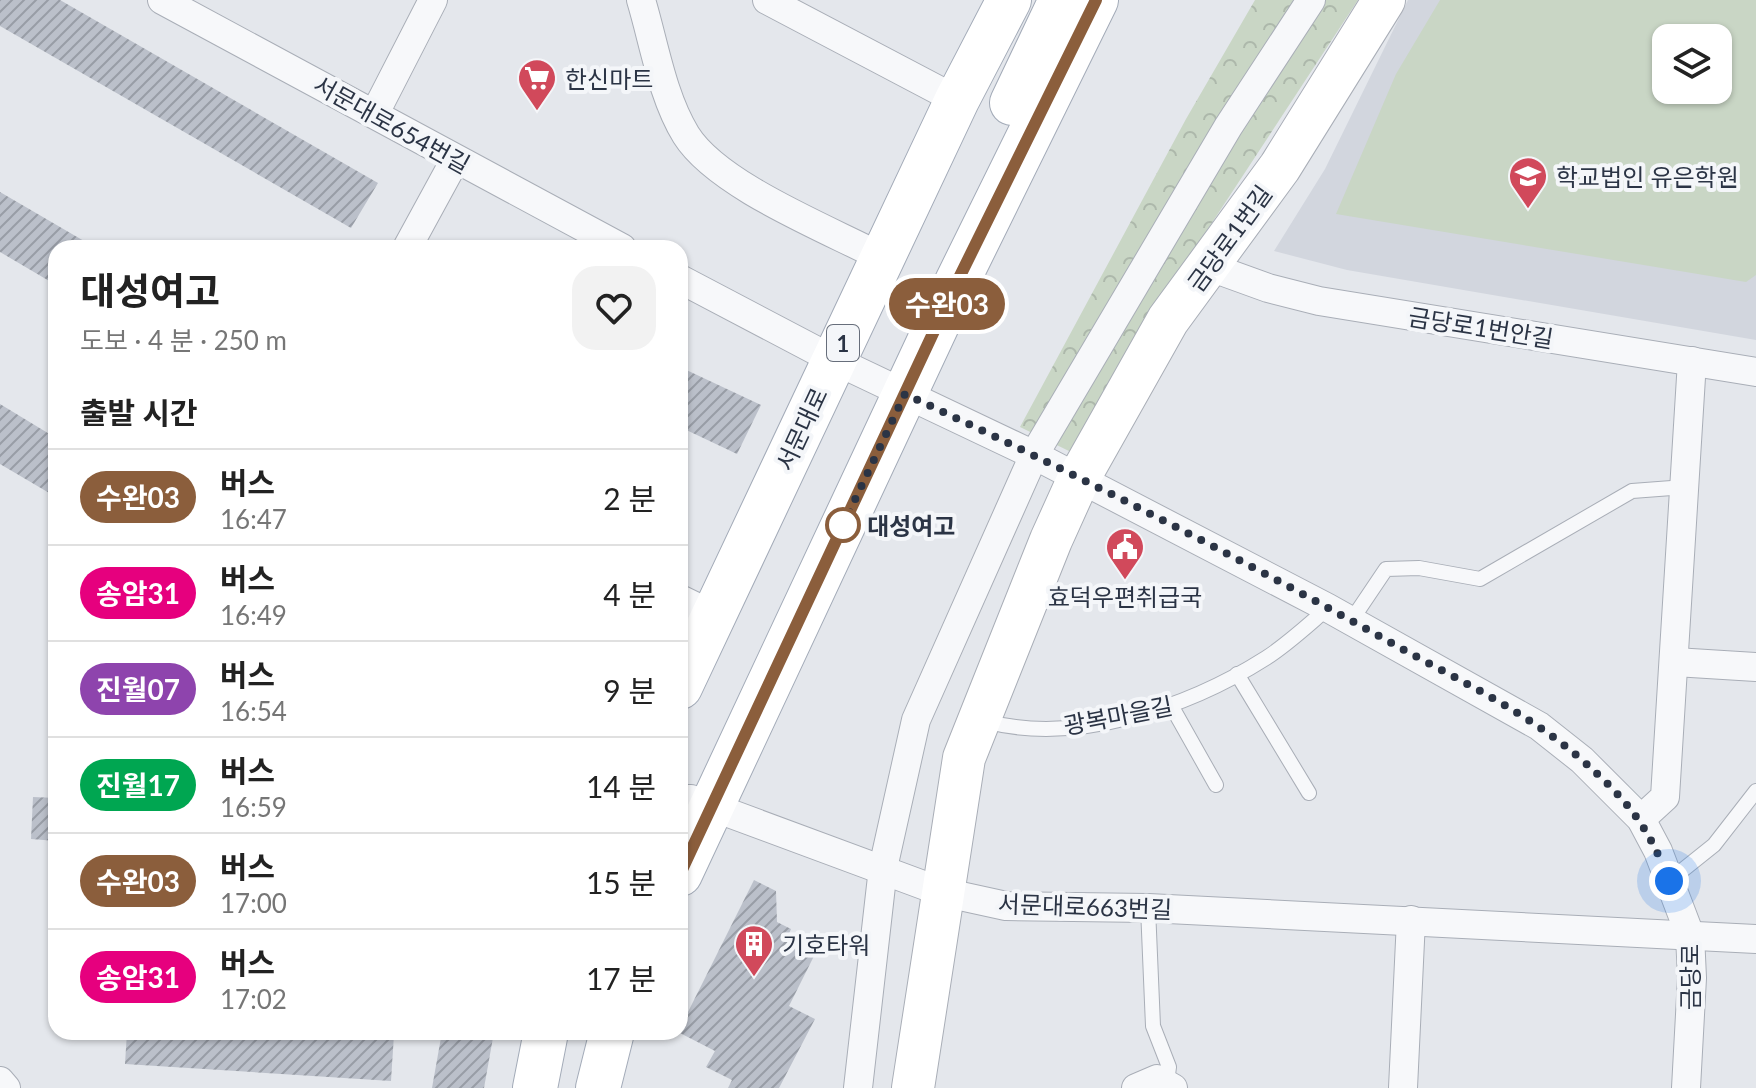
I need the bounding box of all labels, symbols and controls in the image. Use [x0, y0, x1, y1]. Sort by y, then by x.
map controls [1652, 24, 1732, 104]
button: layers [1652, 24, 1732, 104]
supermarket icon: 한신마트 [516, 57, 558, 112]
place label: 한신마트 [565, 64, 653, 93]
street label: 서문대로654번길 [309, 69, 475, 179]
school or university icon: 학교법인 유은학원 [1507, 155, 1549, 210]
place label: 학교법인 유은학원 [1556, 162, 1739, 191]
street label: 금당로1번길 [1181, 179, 1277, 297]
button: heart [572, 266, 656, 350]
text: 대성여고 [80, 267, 220, 313]
line badge: 수완03 [891, 278, 1003, 330]
text: 수완03 [905, 287, 989, 321]
street label: 금당로1번안길 [1406, 301, 1556, 353]
text: 도보 · 4 분 · 250 m [80, 324, 287, 356]
road number: 1 [827, 325, 859, 361]
street label: 서문대로 [769, 383, 833, 475]
text: 출발 시간 [80, 394, 198, 430]
text: 버스 [220, 464, 275, 500]
text: 수완03 [96, 480, 180, 514]
text: 2 분 [603, 480, 656, 516]
text: 16:47 [220, 503, 287, 535]
marker: 대성여고 [826, 508, 860, 542]
place label: 대성여고 [867, 511, 955, 540]
public building icon: 효덕우편취급국 [1104, 526, 1146, 581]
text: 버스 [220, 560, 275, 596]
text: 송암31 [96, 576, 180, 610]
text: 4 분 [603, 576, 656, 612]
place label: 효덕우편취급국 [1048, 582, 1202, 611]
text: 16:49 [220, 599, 287, 631]
text: 버스 [220, 656, 275, 692]
text: 진월07 [96, 672, 180, 706]
text: 9 분 [603, 672, 656, 708]
street label: 광복마을길 [1061, 690, 1175, 740]
text: 16:54 [220, 695, 287, 727]
text: 버스 [220, 752, 275, 788]
text: 진월17 [96, 768, 180, 802]
text: 14 분 [586, 768, 656, 804]
text: 16:59 [220, 791, 287, 823]
text: 버스 [220, 848, 275, 884]
your location [1649, 861, 1689, 901]
text: 수완03 [96, 864, 180, 898]
text: 15 분 [586, 864, 656, 900]
text: 17:00 [220, 887, 287, 919]
street label: 서문대로663번길 [997, 888, 1173, 924]
building icon: 기호타워 [733, 923, 775, 978]
place label: 기호타워 [782, 930, 870, 959]
text: 버스 [220, 944, 275, 980]
street label: 금당로 [1675, 944, 1704, 1010]
text: 송암31 [96, 960, 180, 994]
text: 17 분 [586, 960, 656, 996]
text: 17:02 [220, 983, 287, 1015]

